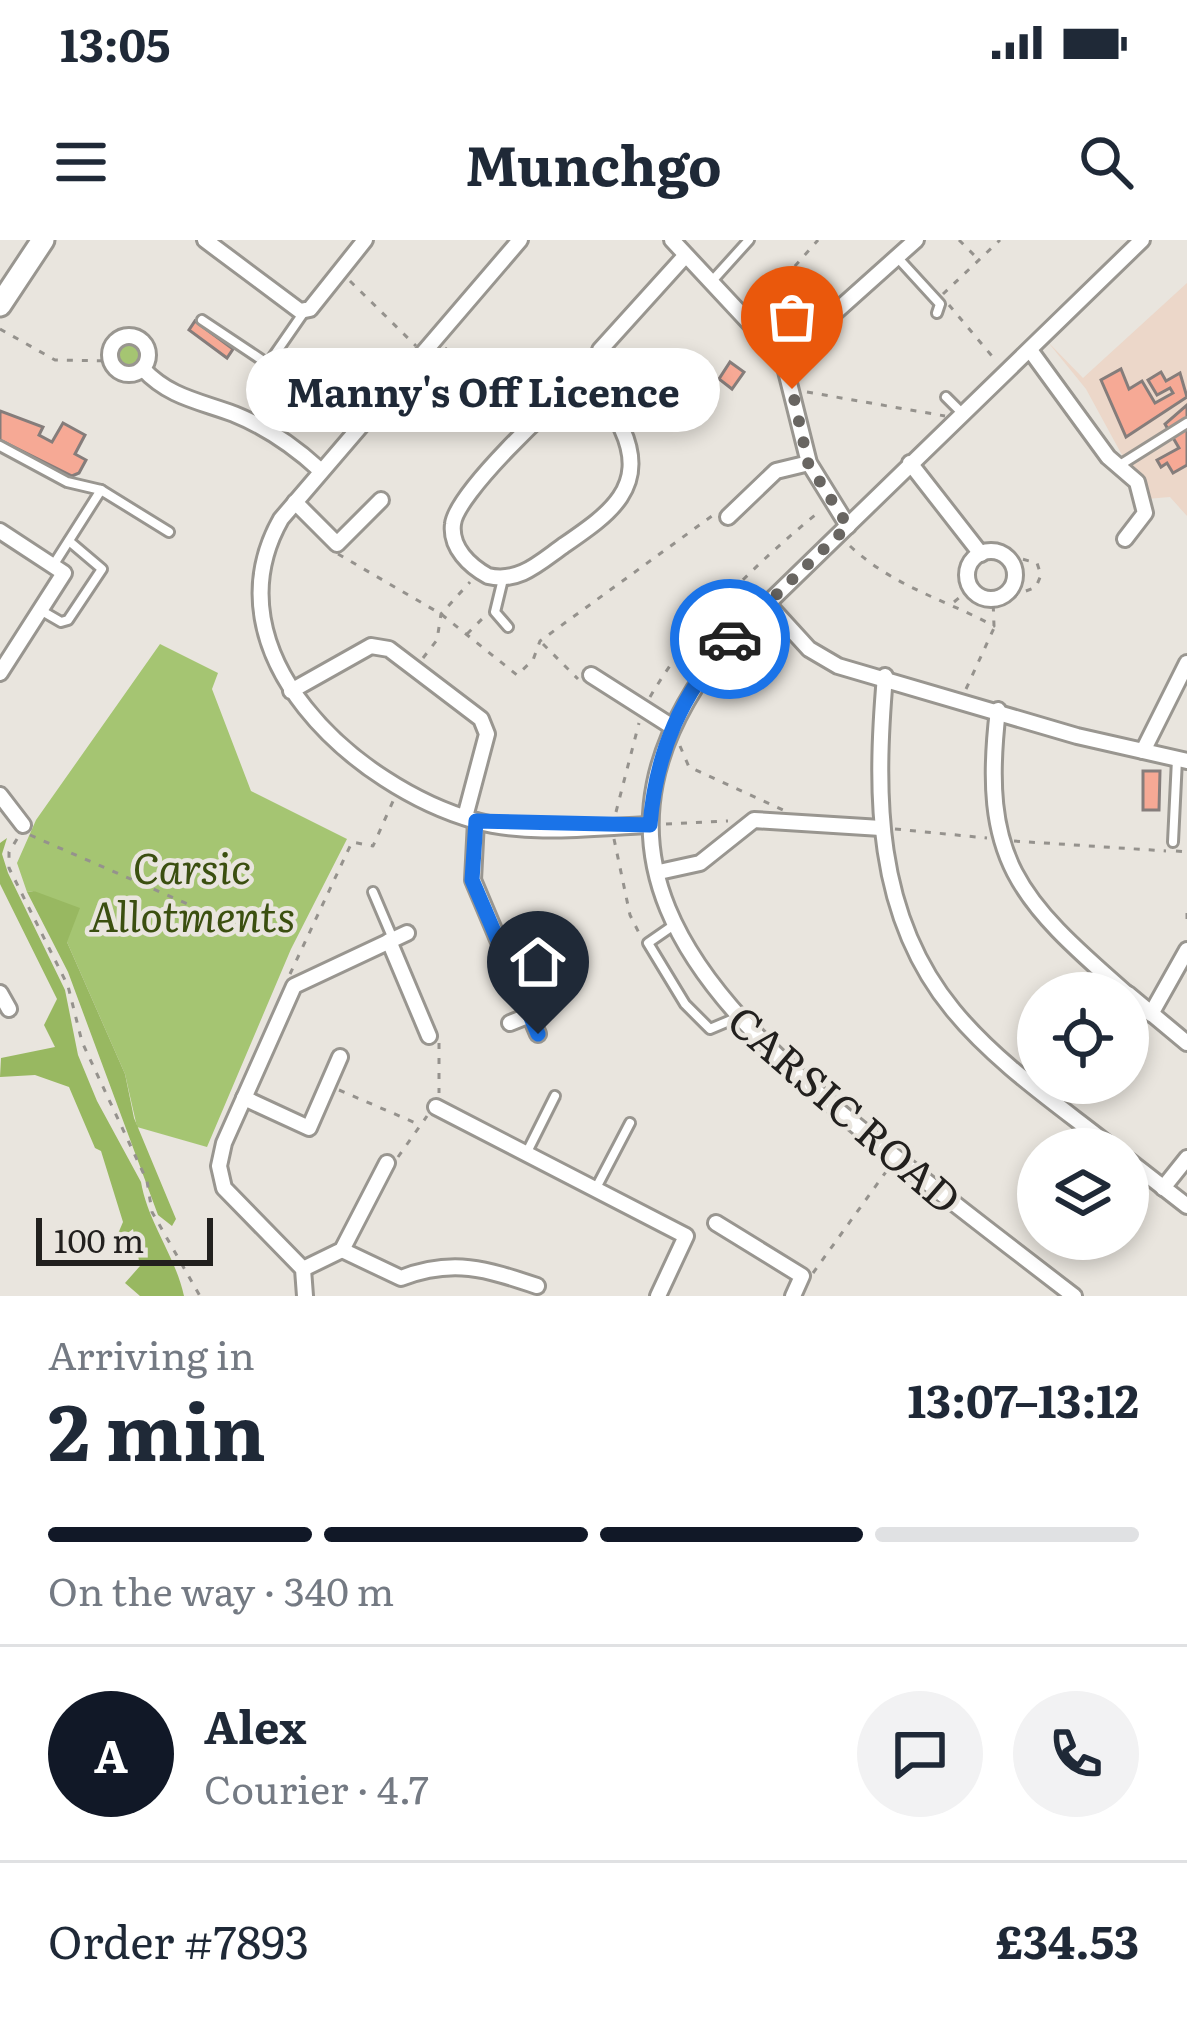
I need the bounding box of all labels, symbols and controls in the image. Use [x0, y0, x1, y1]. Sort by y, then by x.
text: 13:05 [60, 9, 171, 76]
text: Munchgo [465, 122, 722, 203]
icon: menu [48, 129, 114, 195]
icon: search [1073, 129, 1139, 195]
pin [741, 266, 843, 389]
icon: bag [759, 284, 825, 350]
callout: Manny's Off Licence [246, 347, 720, 431]
text: Manny's Off Licence [286, 361, 680, 419]
courier [670, 579, 790, 699]
icon: car [697, 606, 763, 672]
park label: Carsic Allotments [89, 835, 295, 945]
pin [487, 911, 589, 1034]
icon: home [505, 929, 571, 995]
map controls [1017, 972, 1149, 1260]
button: locate [1017, 972, 1149, 1104]
street label: CARSIC ROAD [716, 989, 976, 1227]
button: layers [1017, 1128, 1149, 1260]
scale bar [36, 1212, 213, 1265]
text: 100 m [54, 1214, 144, 1263]
text: Arriving in [48, 1324, 255, 1382]
text: 13:07–13:12 [907, 1365, 1139, 1432]
text: 2 min [48, 1369, 266, 1485]
text: On the way · 340 m [48, 1560, 394, 1618]
text: Alex [204, 1691, 306, 1758]
button: chat [857, 1691, 983, 1817]
button: phone [1013, 1691, 1139, 1817]
text: A [94, 1720, 128, 1787]
text: Courier · 4.7 [204, 1758, 429, 1816]
text: Order #7893 [48, 1906, 309, 1973]
text: £34.53 [996, 1906, 1139, 1973]

